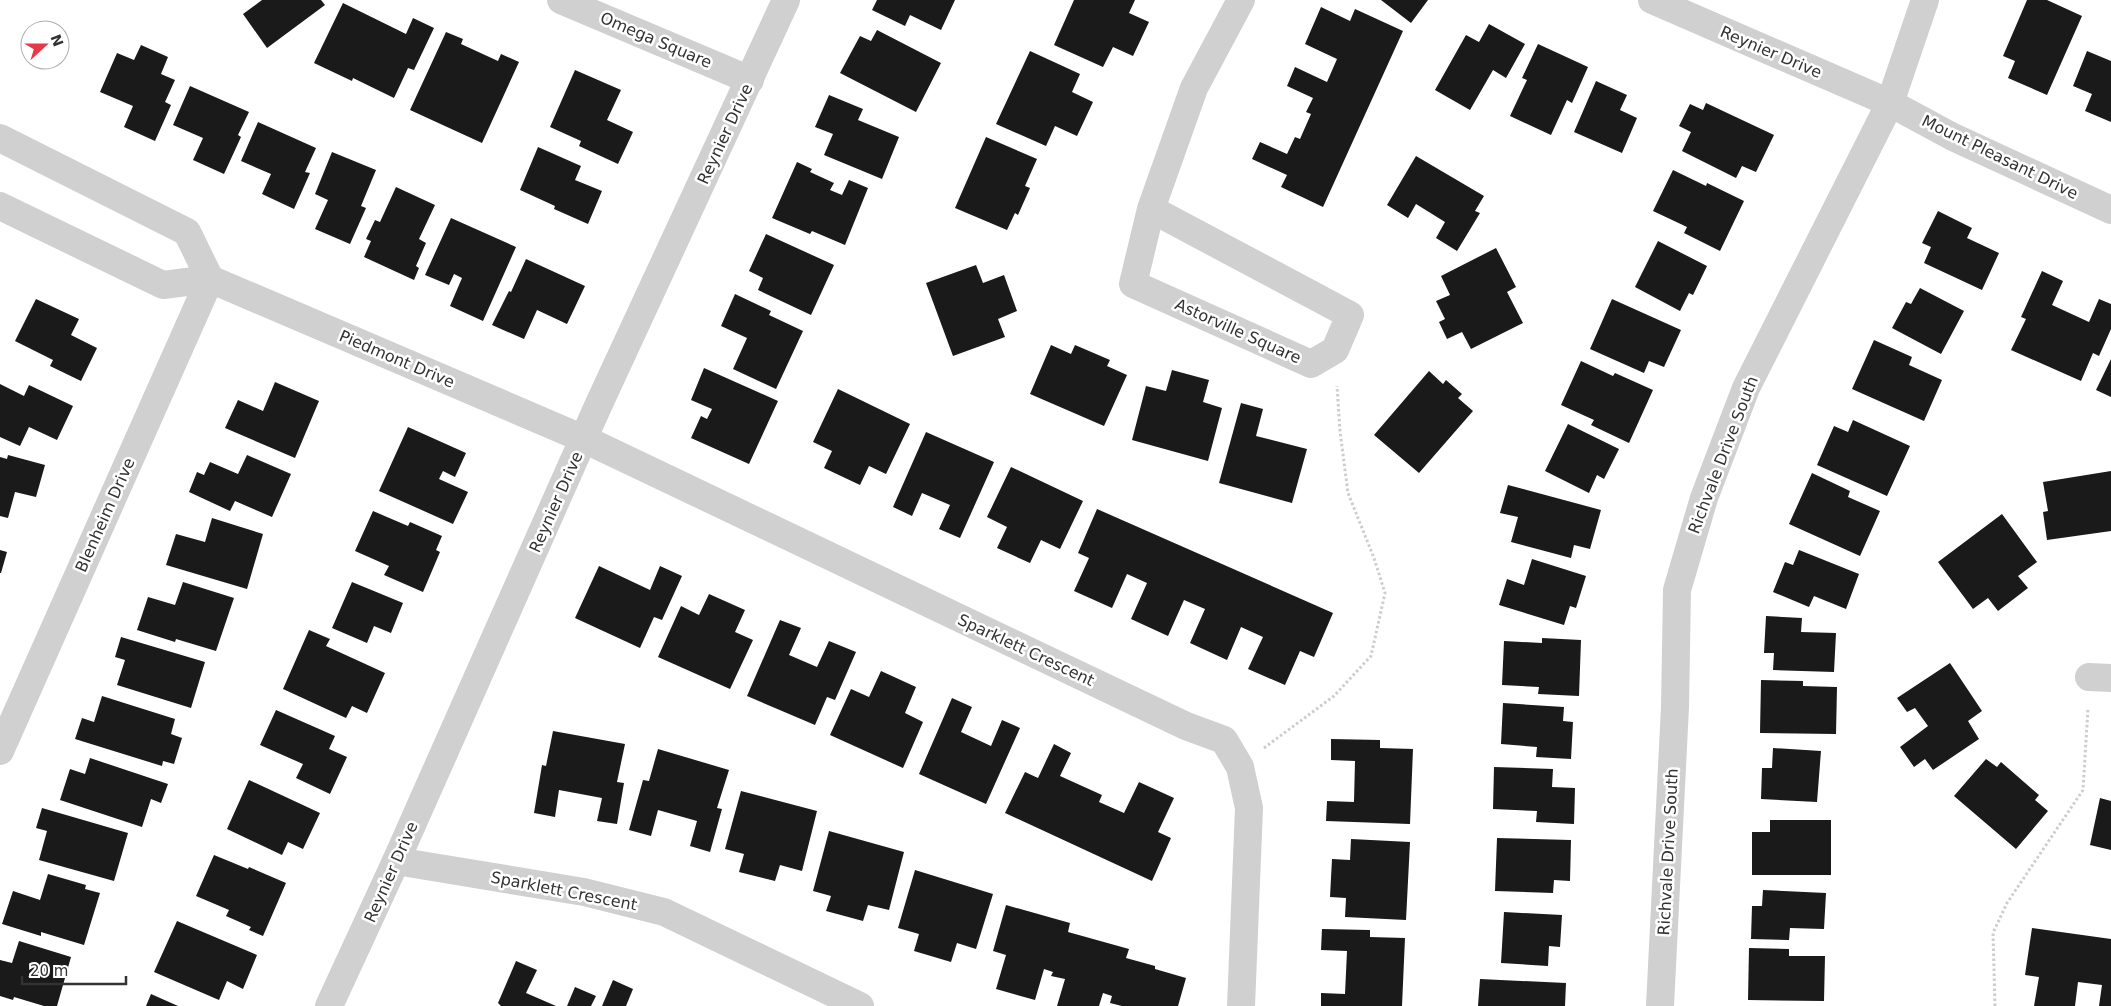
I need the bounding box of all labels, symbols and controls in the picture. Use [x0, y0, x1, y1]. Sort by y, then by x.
street label: Omega Square [597, 8, 715, 72]
north arrow [20, 20, 70, 70]
street label: Reynier Drive [1717, 22, 1825, 82]
text: N [48, 32, 67, 49]
street label: Reynier Drive [693, 81, 757, 187]
street label: Mount Pleasant Drive [1919, 111, 2081, 203]
street label: Astorville Square [1172, 295, 1304, 367]
street label: Piedmont Drive [337, 326, 457, 392]
street label: Richvale Drive South [1684, 373, 1762, 537]
street label: Reynier Drive [525, 449, 587, 555]
street label: Blenheim Drive [71, 455, 139, 575]
street label: Sparklett Crescent [955, 610, 1097, 690]
street label: Richvale Drive South [1654, 768, 1682, 936]
street label: Reynier Drive [360, 819, 422, 925]
street label: Sparklett Crescent [489, 868, 639, 914]
scale bar [22, 954, 126, 986]
text: 20 m [30, 962, 68, 980]

